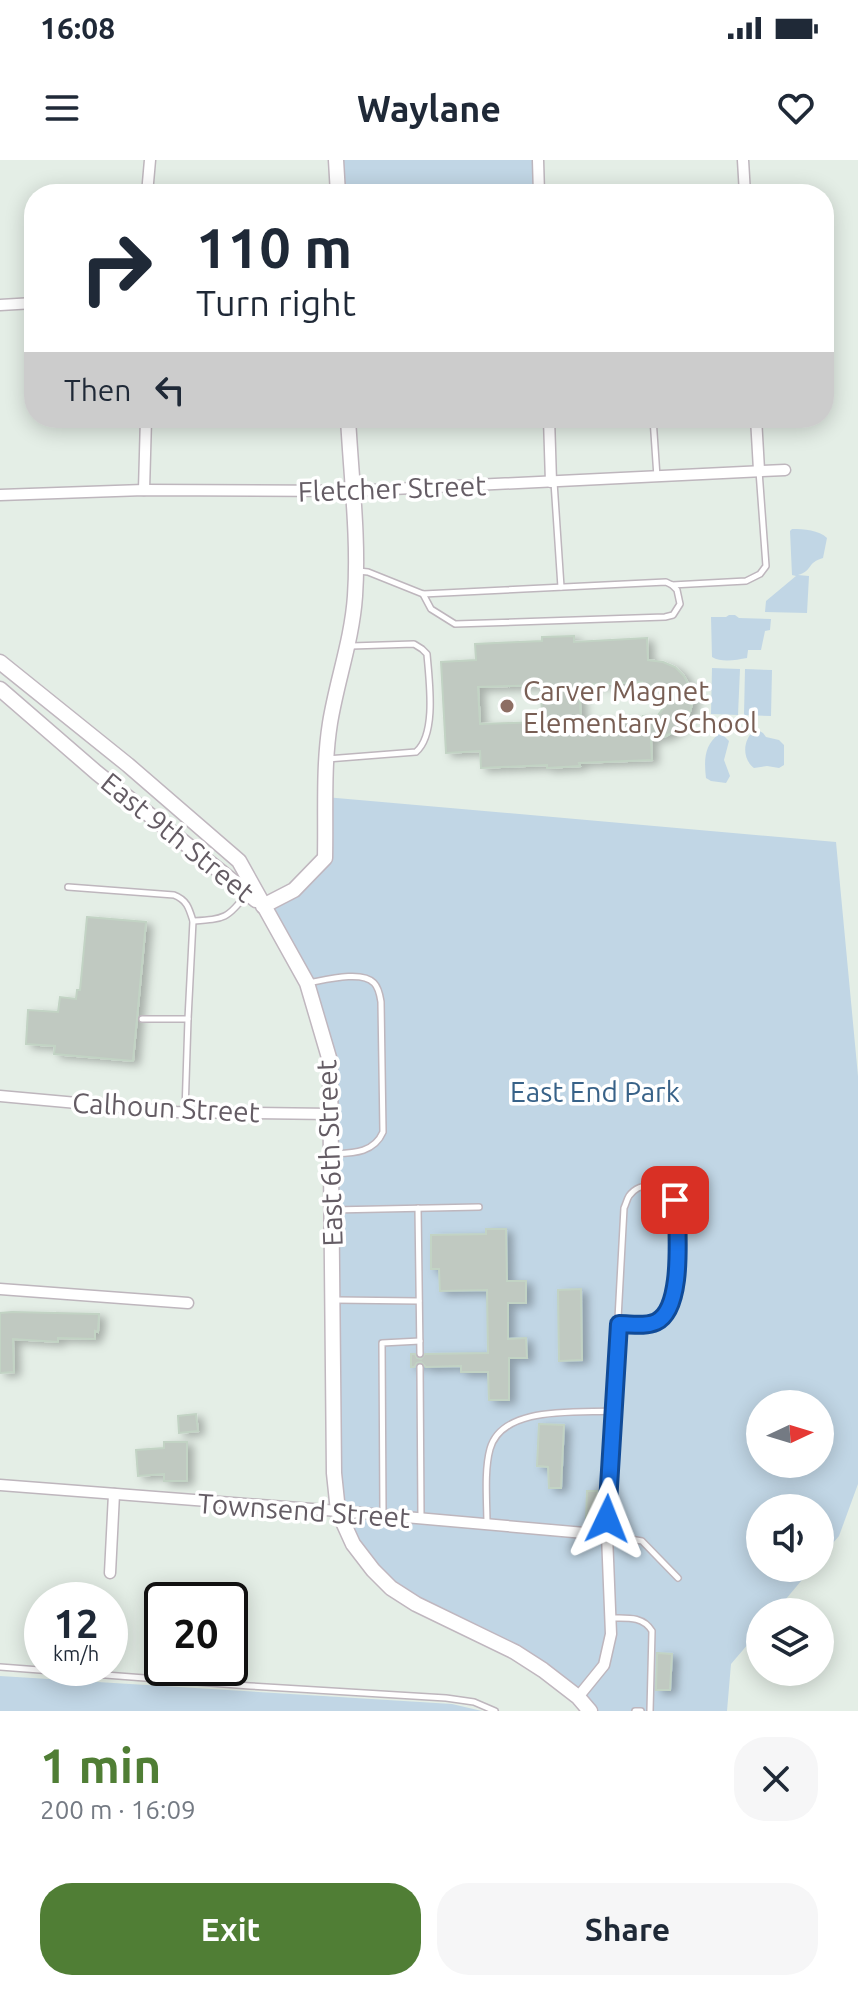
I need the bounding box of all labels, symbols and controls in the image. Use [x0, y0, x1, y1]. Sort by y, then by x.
text: 16:08 [40, 11, 115, 45]
icon: menu [40, 86, 84, 130]
icon: heart [774, 86, 818, 130]
text: Waylane [357, 88, 501, 129]
icon: right [64, 216, 168, 320]
text: 110 m [196, 216, 352, 279]
text: Turn right [196, 282, 356, 323]
icon: left [148, 368, 192, 412]
text: Then [64, 373, 132, 407]
street label: Fletcher Street [297, 469, 487, 507]
place label: Carver Magnet Elementary School [523, 675, 757, 738]
marker: Carver Magnet Elementary School [498, 697, 516, 715]
street label: East 9th Street [96, 766, 260, 908]
street label: East 6th Street [310, 1059, 348, 1247]
park label: East End Park [510, 1076, 680, 1107]
street label: Calhoun Street [71, 1087, 261, 1127]
pin [641, 1166, 709, 1234]
icon: arrive [653, 1178, 697, 1222]
north arrow [746, 1390, 834, 1478]
map controls [746, 1390, 834, 1686]
position arrow [565, 1477, 649, 1561]
street label: Townsend Street [197, 1487, 411, 1533]
button: sound [746, 1494, 834, 1582]
speed limit sign: 20 [144, 1582, 248, 1686]
button: layers [746, 1598, 834, 1686]
text: 12 [53, 1601, 99, 1646]
text: km/h [53, 1642, 99, 1665]
button: close [734, 1737, 818, 1821]
text: 1 min [40, 1738, 161, 1792]
text: 200 m · 16:09 [40, 1795, 196, 1824]
button: Exit [40, 1883, 421, 1975]
button: Share [437, 1883, 818, 1975]

